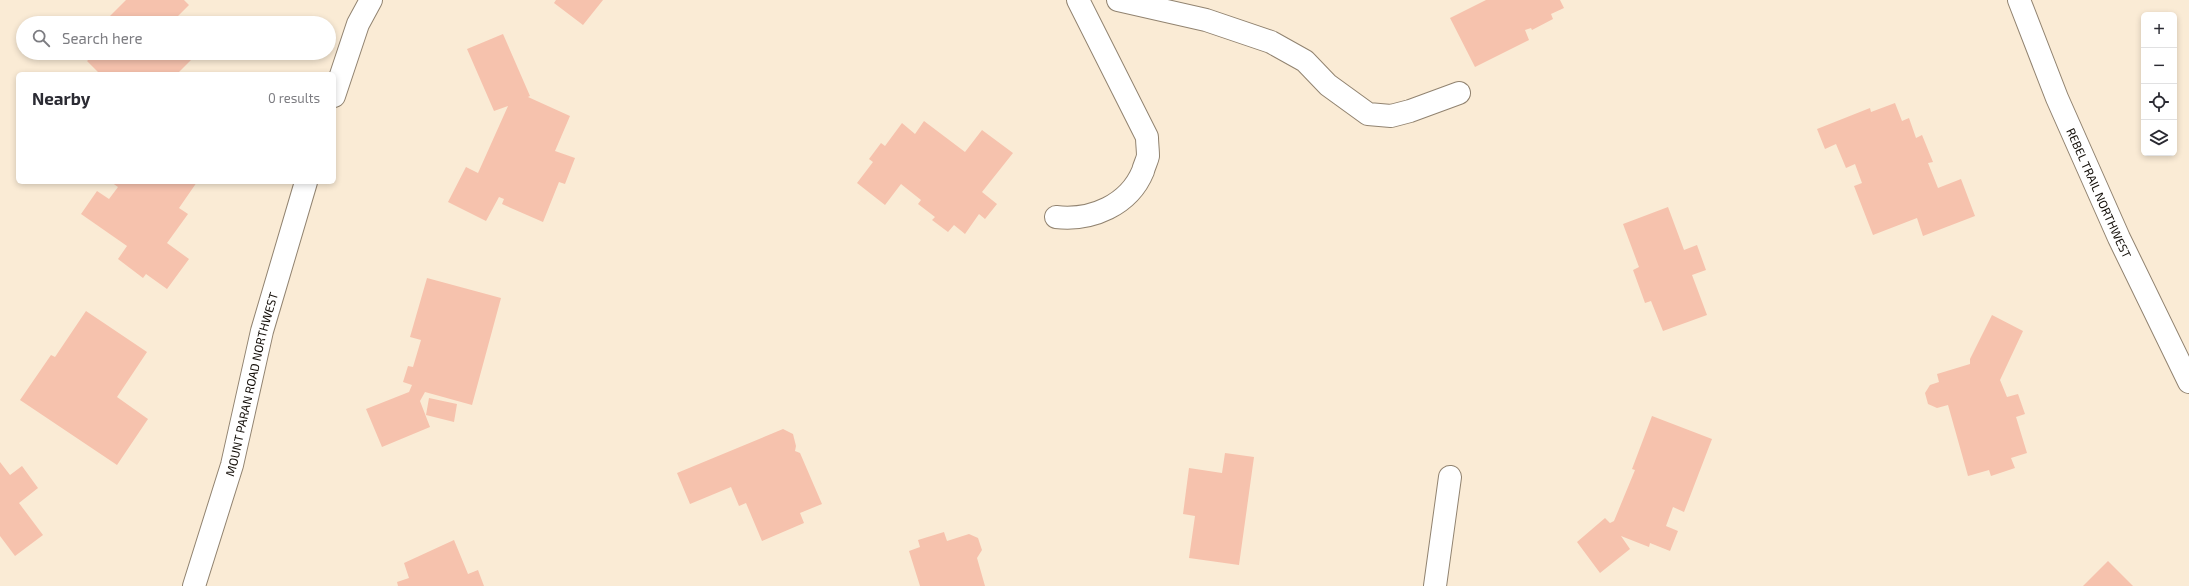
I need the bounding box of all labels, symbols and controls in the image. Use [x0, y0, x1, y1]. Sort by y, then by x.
map controls [2141, 12, 2177, 156]
button: + [2141, 12, 2177, 48]
search box [16, 16, 336, 60]
icon: search [30, 27, 52, 49]
text: Search here [62, 29, 143, 47]
button: − [2141, 48, 2177, 84]
button: locate [2141, 84, 2177, 120]
text: Nearby [32, 88, 90, 108]
text: 0 results [268, 90, 320, 106]
button: layers [2141, 120, 2177, 156]
street label: REBEL TRAIL NORTHWEST [2064, 126, 2135, 260]
street label: MOUNT PARAN ROAD NORTHWEST [222, 290, 280, 478]

